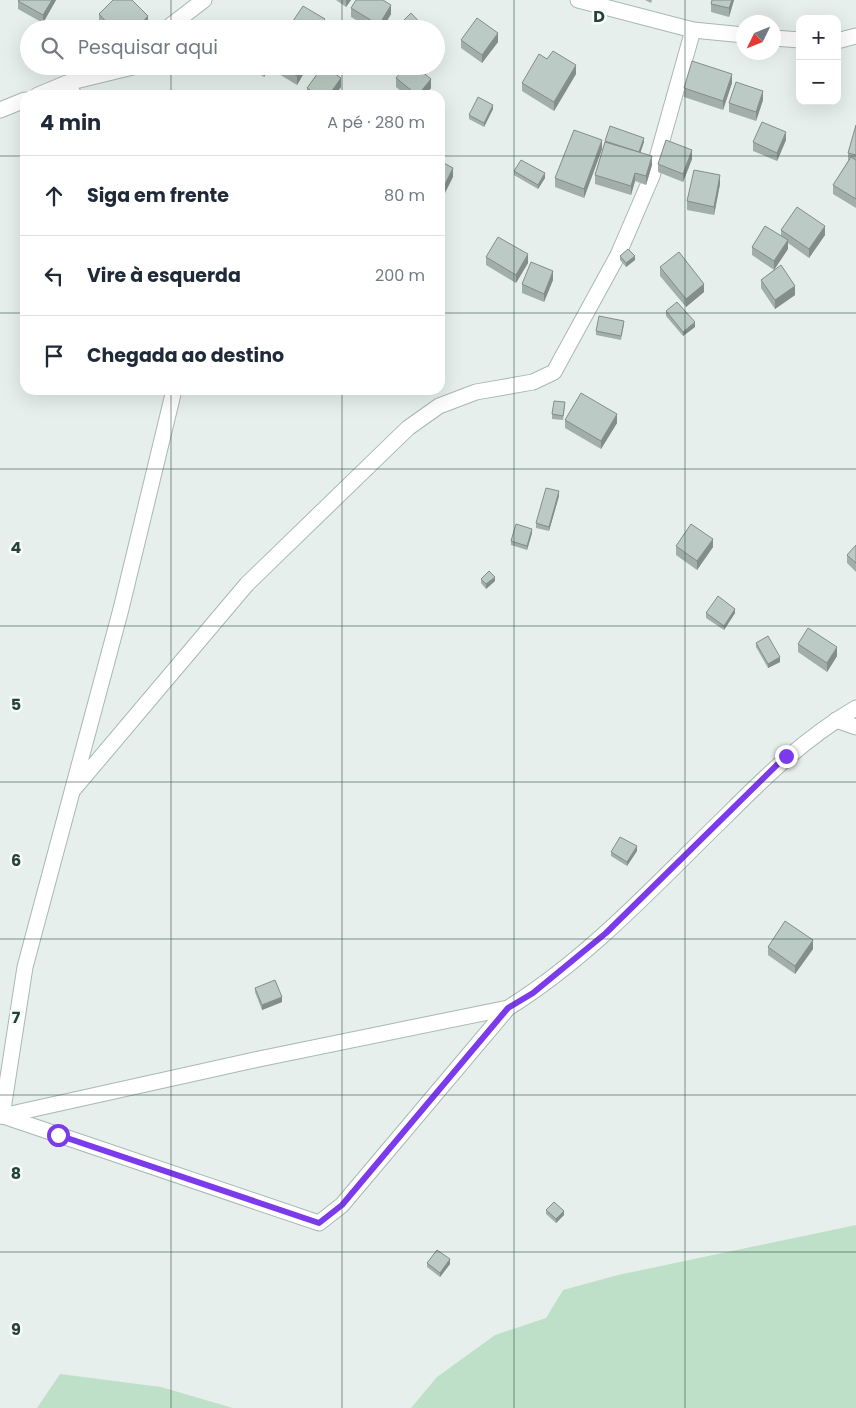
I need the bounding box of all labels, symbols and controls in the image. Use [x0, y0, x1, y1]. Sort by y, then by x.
text: D [593, 5, 605, 28]
north arrow [736, 15, 781, 60]
map controls [796, 15, 841, 105]
button: + [796, 15, 841, 60]
search box [20, 20, 445, 75]
icon: search [38, 34, 66, 62]
text: Pesquisar aqui [78, 34, 218, 61]
button: − [796, 60, 841, 105]
text: 4 min [40, 108, 101, 137]
text: A pé · 280 m [327, 111, 425, 134]
icon: ahead [40, 182, 68, 210]
text: Siga em frente [87, 182, 229, 209]
text: 80 m [384, 184, 425, 207]
icon: left [40, 262, 68, 290]
text: Vire à esquerda [87, 262, 241, 289]
text: 200 m [375, 264, 425, 287]
icon: arrive [40, 342, 68, 370]
text: Chegada ao destino [87, 342, 284, 369]
text: 4 [11, 536, 22, 559]
text: 5 [11, 693, 21, 716]
route end [775, 745, 798, 768]
text: 6 [11, 849, 21, 872]
text: 7 [12, 1006, 21, 1029]
route start [47, 1124, 70, 1147]
text: 8 [11, 1162, 21, 1185]
text: 9 [11, 1318, 21, 1341]

